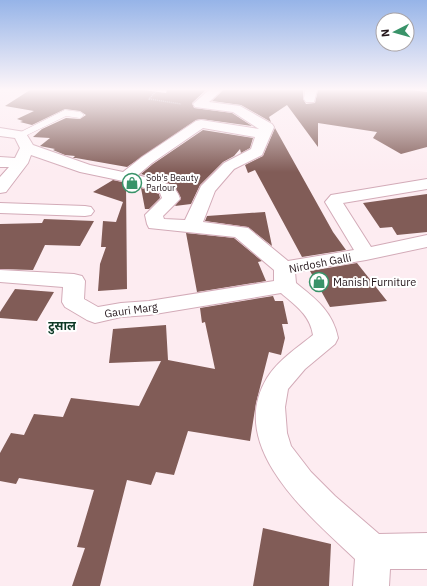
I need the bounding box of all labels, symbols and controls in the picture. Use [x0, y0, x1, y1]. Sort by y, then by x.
north arrow [375, 12, 415, 52]
text: N [378, 28, 392, 38]
shop icon: Sob's Beauty Parlour [121, 172, 143, 194]
place label: Sob's Beauty Parlour [146, 172, 199, 193]
street label: Nirdosh Galli [288, 250, 352, 276]
shop icon: Manish Furniture [308, 271, 330, 293]
place label: Manish Furniture [333, 275, 416, 289]
street label: Gauri Marg [104, 299, 159, 321]
district label: टुसाल [48, 318, 77, 335]

